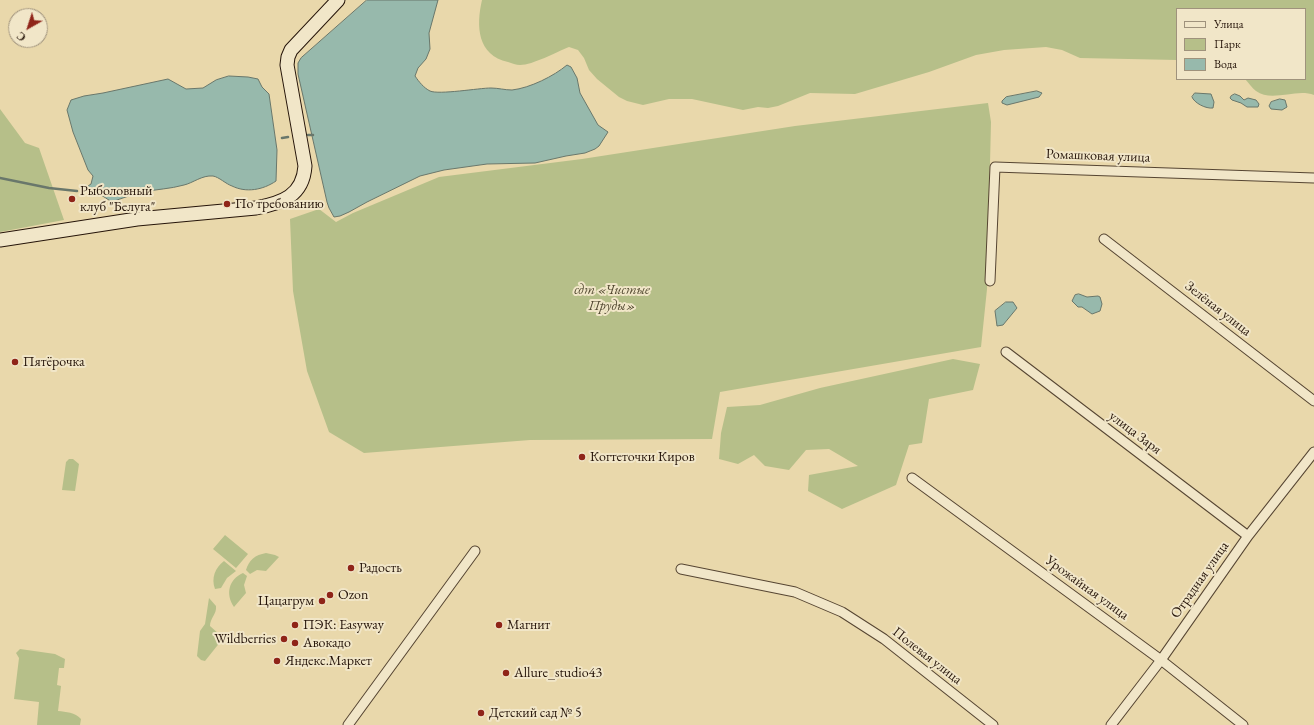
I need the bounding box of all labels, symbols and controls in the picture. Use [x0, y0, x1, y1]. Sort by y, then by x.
north arrow [8, 8, 48, 48]
legend [1176, 8, 1306, 80]
text: Улица [1214, 16, 1244, 32]
text: С [14, 29, 29, 44]
text: Парк [1214, 36, 1241, 52]
text: Вода [1214, 56, 1237, 72]
street label: Ромашковая улица [1046, 146, 1150, 166]
place label: Рыболовный клуб "Белуга" [80, 183, 155, 216]
marker: Рыболовный клуб "Белуга" [67, 194, 77, 204]
place label: По требованию [235, 196, 324, 212]
marker: По требованию [222, 199, 232, 209]
street label: Зелёная улица [1182, 278, 1254, 340]
park label: сдт «Чистые Пруды» [574, 282, 650, 314]
place label: Пятёрочка [23, 354, 85, 370]
marker: Пятёрочка [10, 357, 20, 367]
street label: улица Заря [1105, 408, 1165, 458]
place label: Когтеточки Киров [590, 449, 695, 465]
marker: Когтеточки Киров [577, 452, 587, 462]
street label: Отрадная улица [1167, 538, 1233, 622]
street label: Урожайная улица [1042, 552, 1132, 624]
place label: Радость [359, 560, 402, 576]
marker: Радость [346, 563, 356, 573]
place label: Ozon [338, 587, 368, 603]
marker: Ozon [325, 590, 335, 600]
place label: Цацагрум [258, 593, 314, 609]
marker: Цацагрум [317, 596, 327, 606]
place label: ПЭК: Easyway [303, 617, 384, 633]
place label: Магнит [507, 617, 550, 633]
marker: ПЭК: Easyway [290, 620, 300, 630]
marker: Магнит [494, 620, 504, 630]
street label: Полевая улица [889, 624, 965, 688]
place label: Wildberries [214, 631, 276, 647]
marker: Wildberries [279, 634, 289, 644]
place label: Авокадо [303, 635, 351, 651]
marker: Авокадо [290, 638, 300, 648]
place label: Яндекс.Маркет [285, 653, 372, 669]
marker: Яндекс.Маркет [272, 656, 282, 666]
place label: Allure_studio43 [514, 665, 602, 681]
marker: Allure_studio43 [501, 668, 511, 678]
place label: Детский сад № 5 [489, 705, 582, 721]
marker: Детский сад № 5 [476, 708, 486, 718]

